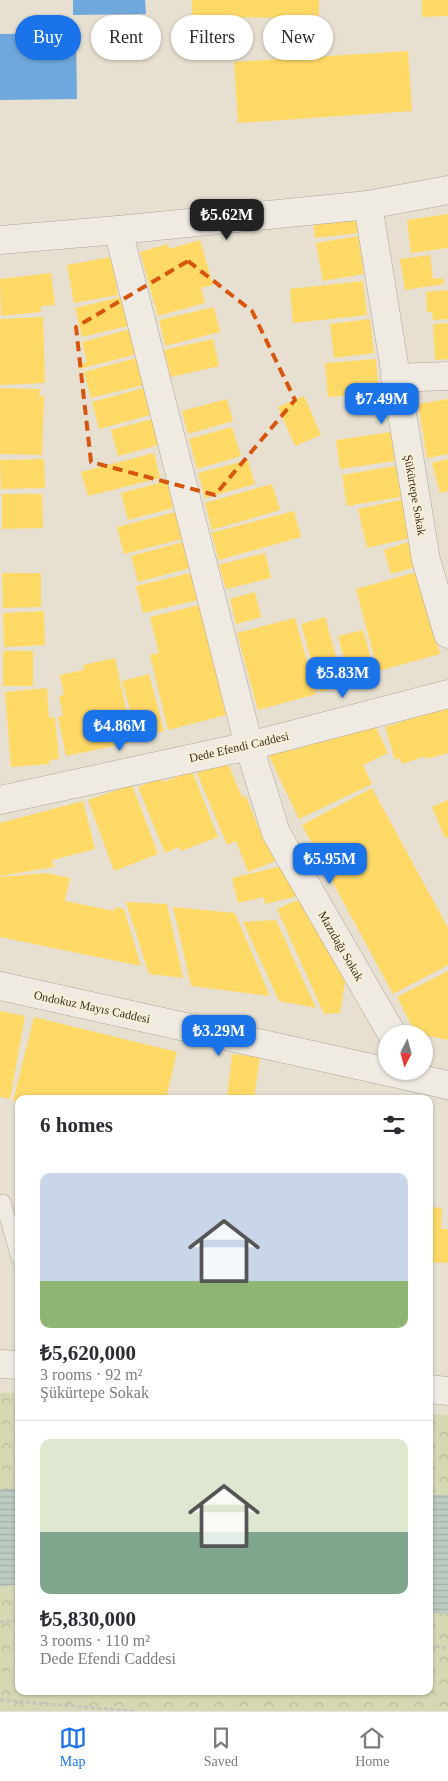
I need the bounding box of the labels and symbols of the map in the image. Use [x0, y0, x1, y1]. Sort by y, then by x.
pin: ₺5.62M [186, 198, 268, 241]
pin: ₺7.49M [341, 382, 423, 425]
street label: Şükürtepe Sokak [401, 454, 429, 536]
pin: ₺5.83M [302, 656, 384, 699]
pin: ₺4.86M [79, 710, 161, 752]
street label: Dede Efendi Caddesi [188, 729, 291, 765]
pin: ₺5.95M [289, 842, 371, 885]
street label: Mazıdağı Sokak [315, 909, 367, 983]
street label: Ondokuz Mayıs Caddesi [33, 988, 152, 1026]
pin: ₺3.29M [178, 1014, 260, 1057]
north arrow [378, 1025, 432, 1080]

